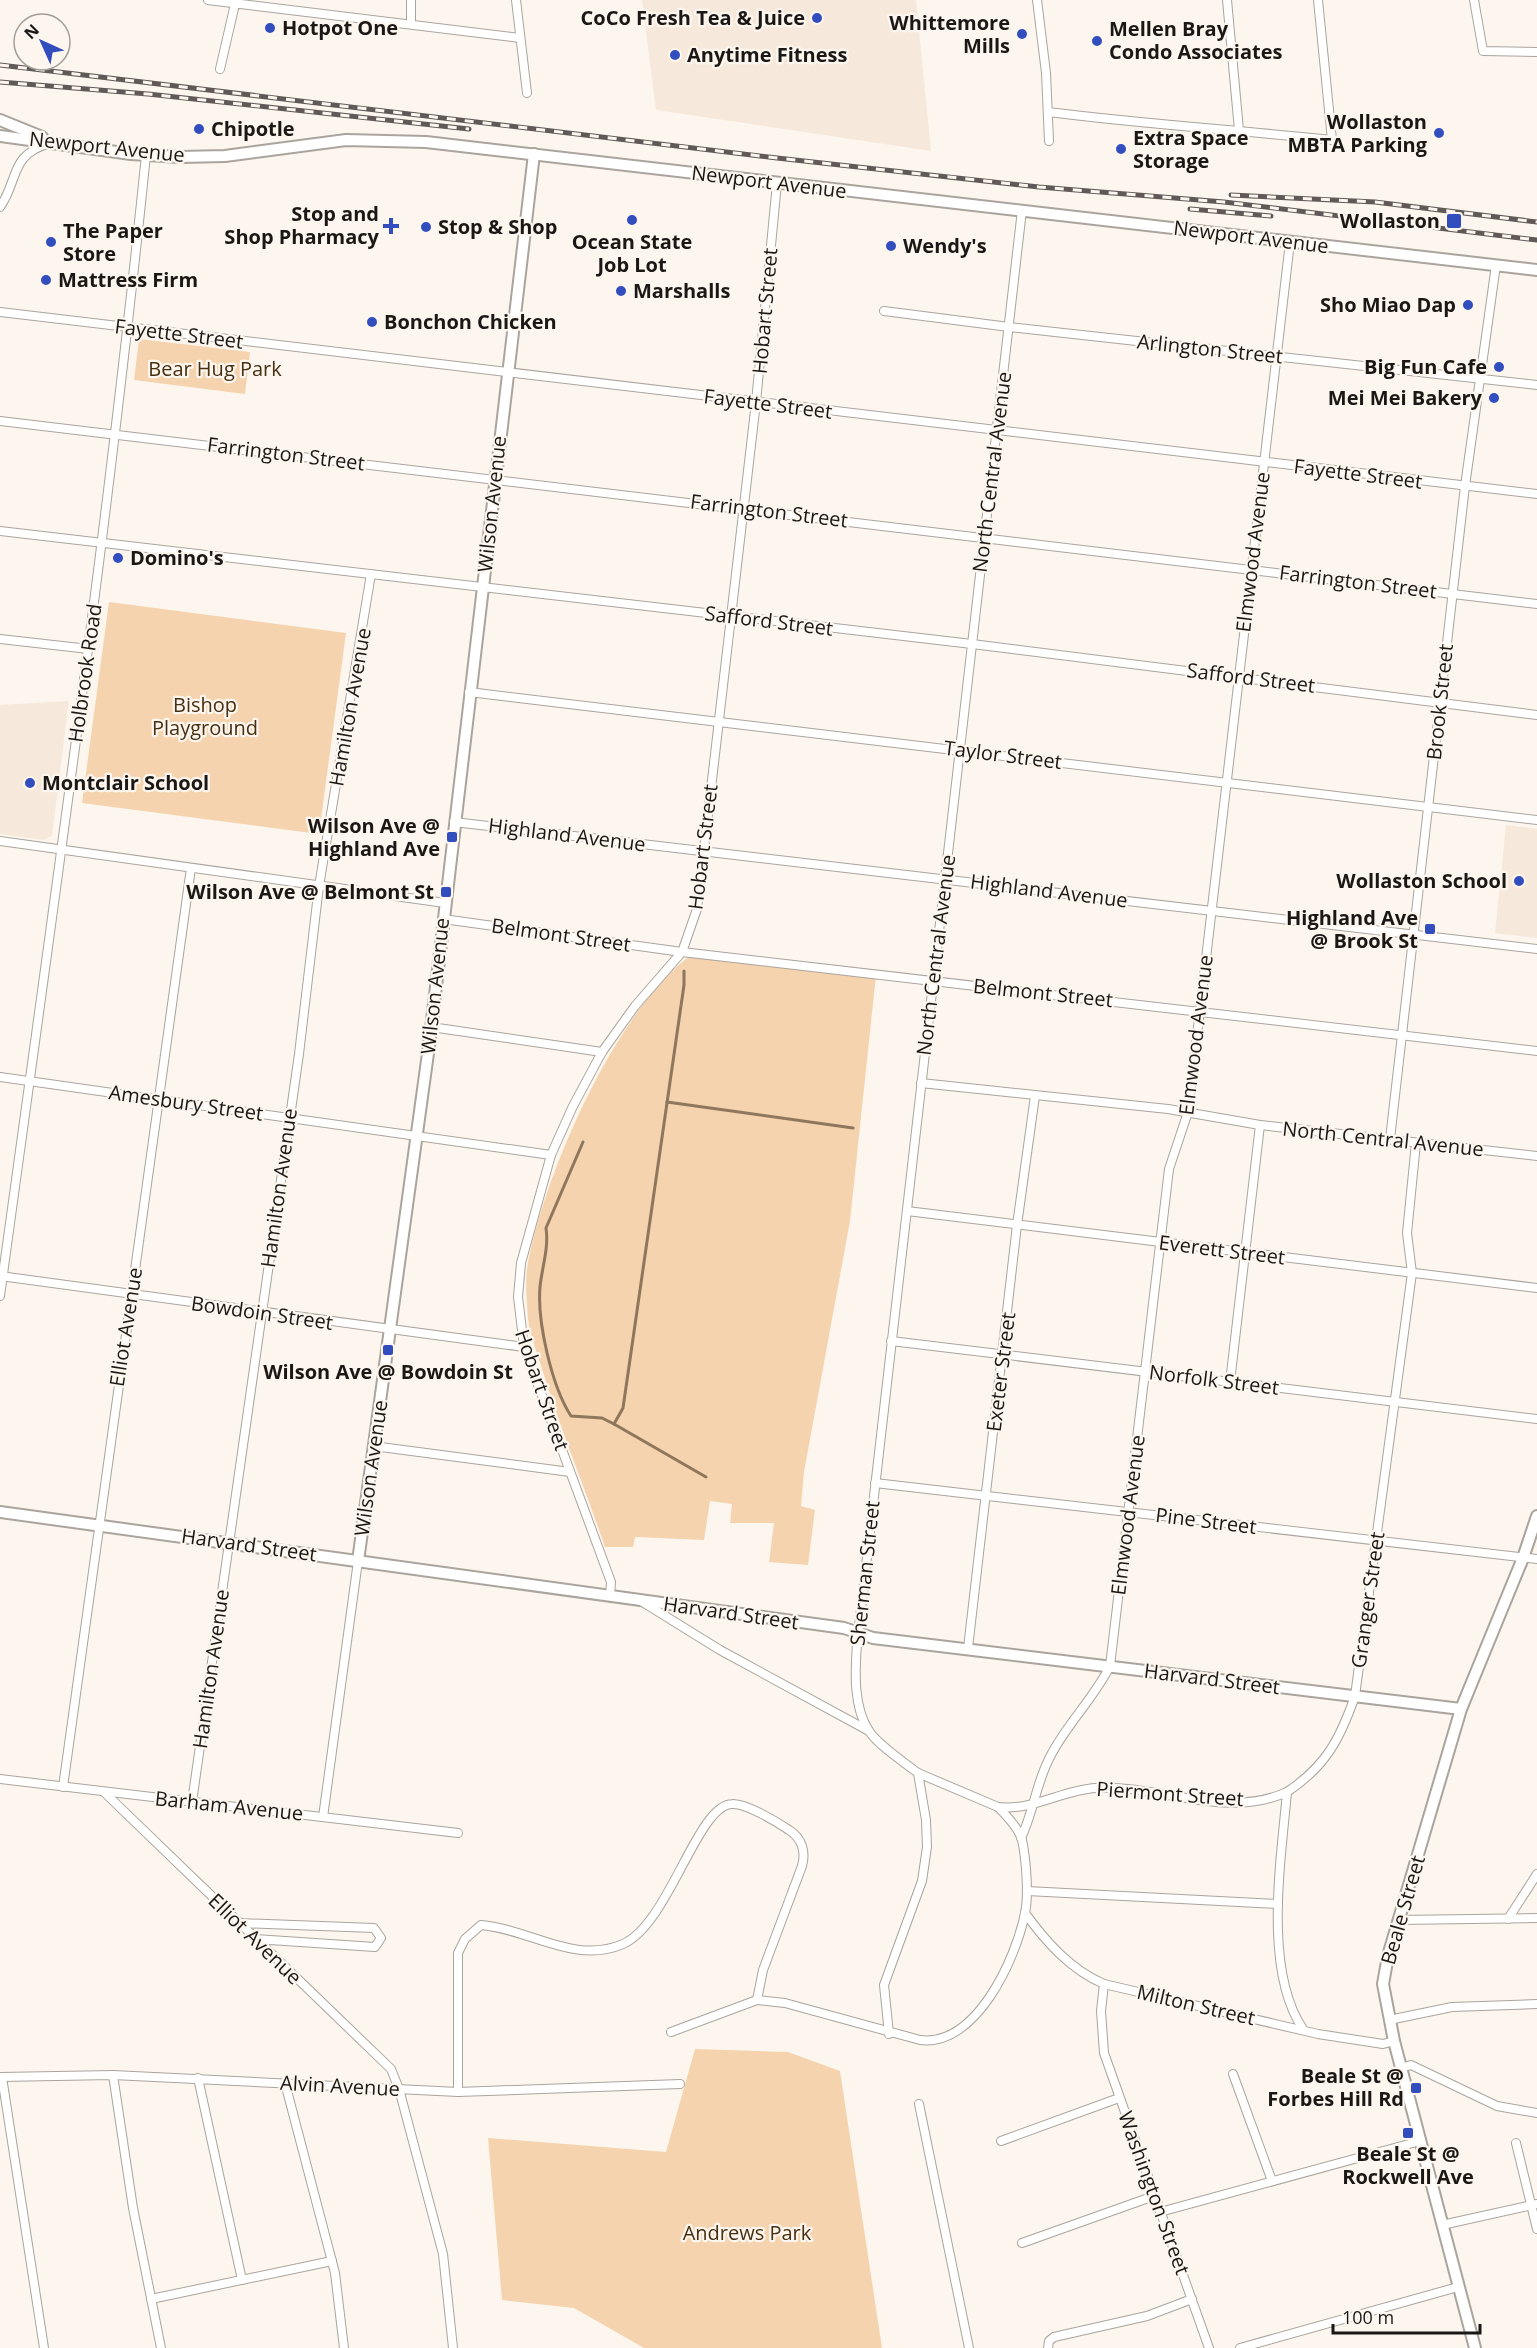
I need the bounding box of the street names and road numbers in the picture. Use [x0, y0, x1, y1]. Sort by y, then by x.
street label: Newport Avenue [28, 125, 186, 168]
street label: Newport Avenue [690, 159, 848, 204]
street label: Newport Avenue [1172, 214, 1330, 259]
street label: Hobart Street [746, 247, 783, 375]
street label: Fayette Street [113, 312, 245, 355]
street label: Arlington Street [1136, 327, 1284, 370]
street label: North Central Avenue [966, 370, 1017, 574]
street label: Fayette Street [702, 382, 834, 425]
street label: Farrington Street [206, 430, 366, 477]
street label: Wilson Avenue [471, 434, 512, 574]
street label: Fayette Street [1292, 452, 1424, 495]
street label: Elmwood Avenue [1229, 470, 1276, 634]
street label: Farrington Street [689, 487, 849, 534]
street label: Farrington Street [1278, 558, 1438, 605]
street label: Safford Street [703, 599, 835, 642]
street label: Holbrook Road [61, 602, 108, 744]
street label: Hamilton Avenue [322, 625, 377, 788]
street label: Brook Street [1420, 642, 1459, 761]
street label: Safford Street [1185, 656, 1317, 699]
street label: Taylor Street [943, 734, 1063, 775]
street label: Hobart Street [681, 783, 724, 911]
street label: Highland Avenue [487, 811, 647, 858]
street label: North Central Avenue [910, 853, 961, 1057]
street label: Highland Avenue [969, 867, 1129, 914]
street label: Belmont Street [490, 911, 632, 958]
street label: Wilson Avenue [414, 916, 455, 1056]
street label: Elmwood Avenue [1172, 953, 1219, 1117]
street label: Belmont Street [972, 972, 1114, 1013]
street label: Amesbury Street [107, 1078, 265, 1127]
street label: Hamilton Avenue [254, 1106, 303, 1269]
street label: North Central Avenue [1281, 1115, 1485, 1162]
street label: Everett Street [1157, 1228, 1287, 1271]
street label: Elliot Avenue [103, 1265, 148, 1388]
street label: Bowdoin Street [189, 1289, 335, 1336]
street label: Exeter Street [980, 1311, 1021, 1433]
street label: Hobart Street [509, 1326, 576, 1454]
street label: Norfolk Street [1148, 1358, 1281, 1401]
street label: Wilson Avenue [348, 1398, 393, 1538]
street label: Elmwood Avenue [1104, 1433, 1151, 1597]
street label: Sherman Street [843, 1499, 886, 1647]
street label: Pine Street [1154, 1501, 1258, 1540]
street label: Harvard Street [180, 1522, 319, 1567]
street label: Granger Street [1345, 1530, 1390, 1670]
street label: Hamilton Avenue [186, 1587, 235, 1750]
street label: Harvard Street [662, 1590, 801, 1635]
street label: Harvard Street [1143, 1657, 1282, 1700]
street label: Piermont Street [1096, 1775, 1245, 1812]
street label: Barham Avenue [154, 1784, 305, 1827]
street label: Beale Street [1374, 1852, 1431, 1968]
street label: Elliot Avenue [203, 1887, 308, 1990]
street label: Milton Street [1134, 1978, 1258, 2031]
street label: Alvin Avenue [279, 2069, 401, 2102]
street label: Washington Street [1112, 2107, 1197, 2278]

